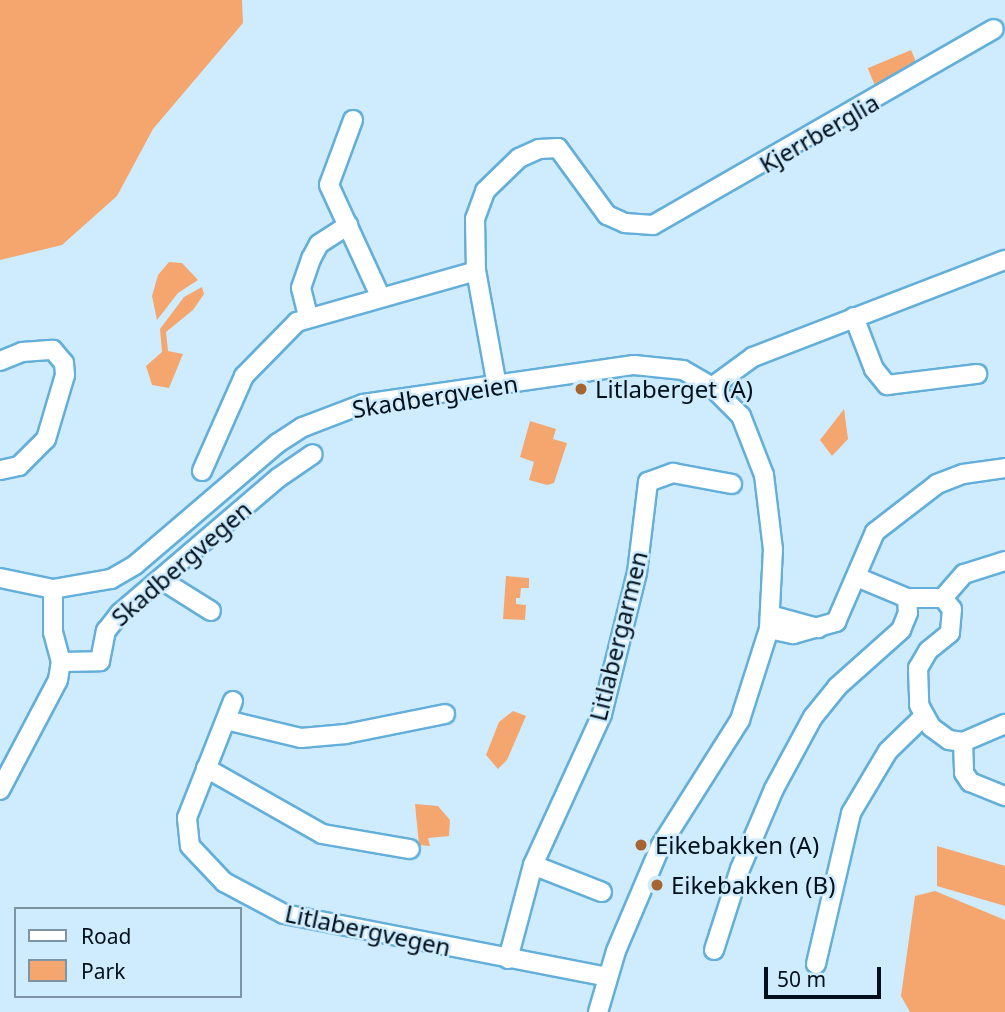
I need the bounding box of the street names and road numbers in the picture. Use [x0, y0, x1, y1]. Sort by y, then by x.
street label: Kjerrberglia [754, 87, 884, 179]
street label: Skadbergveien [350, 369, 520, 423]
street label: Skadbergvegen [105, 494, 257, 632]
street label: Litlabergarmen [583, 548, 653, 724]
street label: Litlabergvegen [283, 898, 453, 962]

